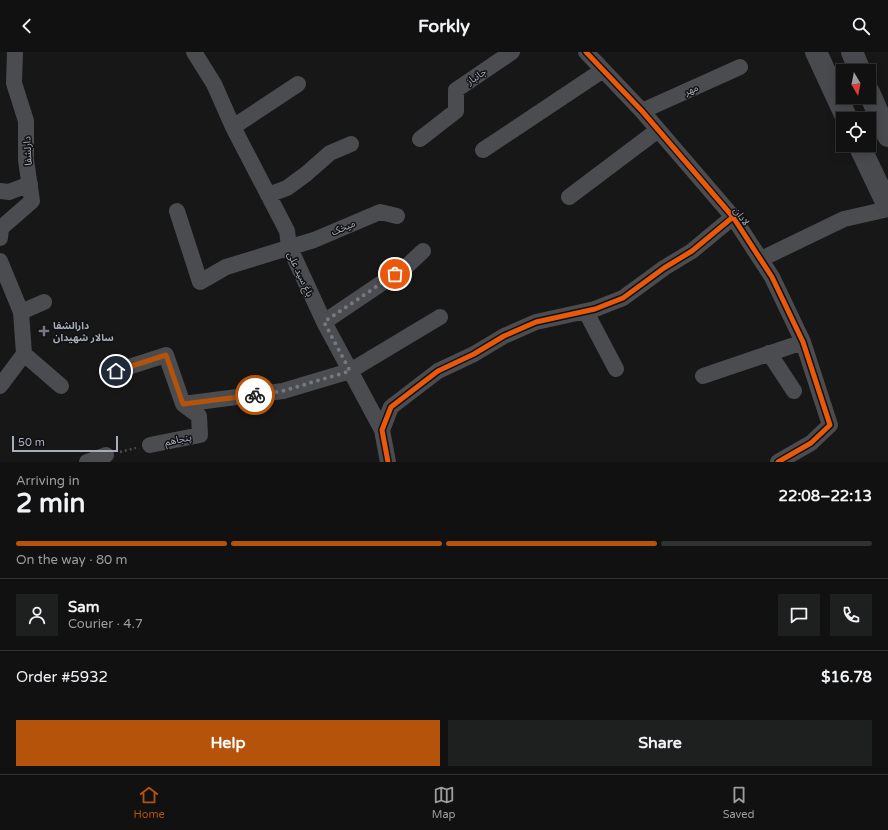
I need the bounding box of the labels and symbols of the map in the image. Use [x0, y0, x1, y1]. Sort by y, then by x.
north arrow [836, 64, 876, 104]
street label: جانباز [463, 66, 489, 88]
street label: مهر [682, 82, 700, 99]
street label: دارلشفا [21, 136, 35, 166]
street label: لادان [731, 205, 752, 228]
street label: میخک [329, 217, 357, 238]
street label: باغ سید علی [284, 250, 316, 299]
pin [378, 257, 412, 291]
place label: دارالشفا سالار شهیدان [53, 320, 114, 344]
marker: دارالشفا سالار شهیدان [38, 325, 50, 337]
pin [99, 354, 133, 388]
courier [235, 375, 275, 415]
street label: پنجاهم [164, 431, 193, 450]
scale bar [12, 434, 118, 453]

